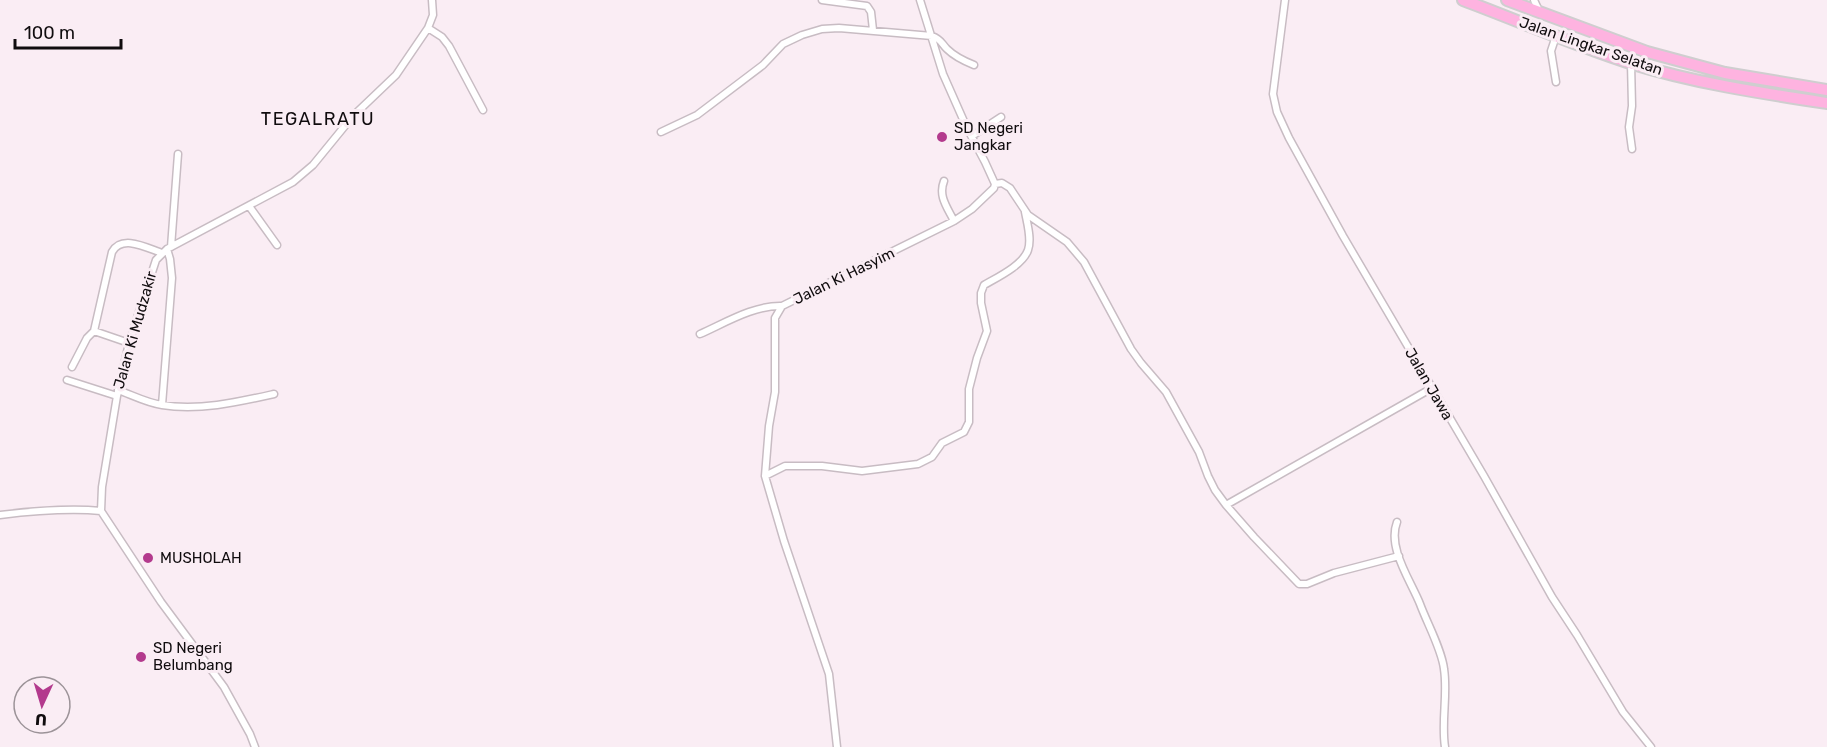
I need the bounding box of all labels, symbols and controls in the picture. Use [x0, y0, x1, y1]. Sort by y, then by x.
scale bar [15, 12, 122, 50]
street label: Jalan Lingkar Selatan [1517, 13, 1665, 79]
text: 100 m [24, 22, 75, 44]
district label: TEGALRATU [261, 108, 375, 130]
place label: SD Negeri Jangkar [954, 119, 1023, 154]
marker: SD Negeri Jangkar [935, 130, 949, 144]
street label: Jalan Ki Hasyim [790, 244, 898, 308]
street label: Jalan Ki Mudzakir [110, 269, 160, 391]
street label: Jalan Jawa [1401, 345, 1457, 423]
place label: MUSHOLAH [160, 549, 242, 567]
marker: MUSHOLAH [141, 551, 155, 565]
place label: SD Negeri Belumbang [153, 639, 233, 674]
marker: SD Negeri Belumbang [134, 650, 148, 664]
north arrow [12, 675, 72, 735]
text: U [35, 710, 47, 729]

